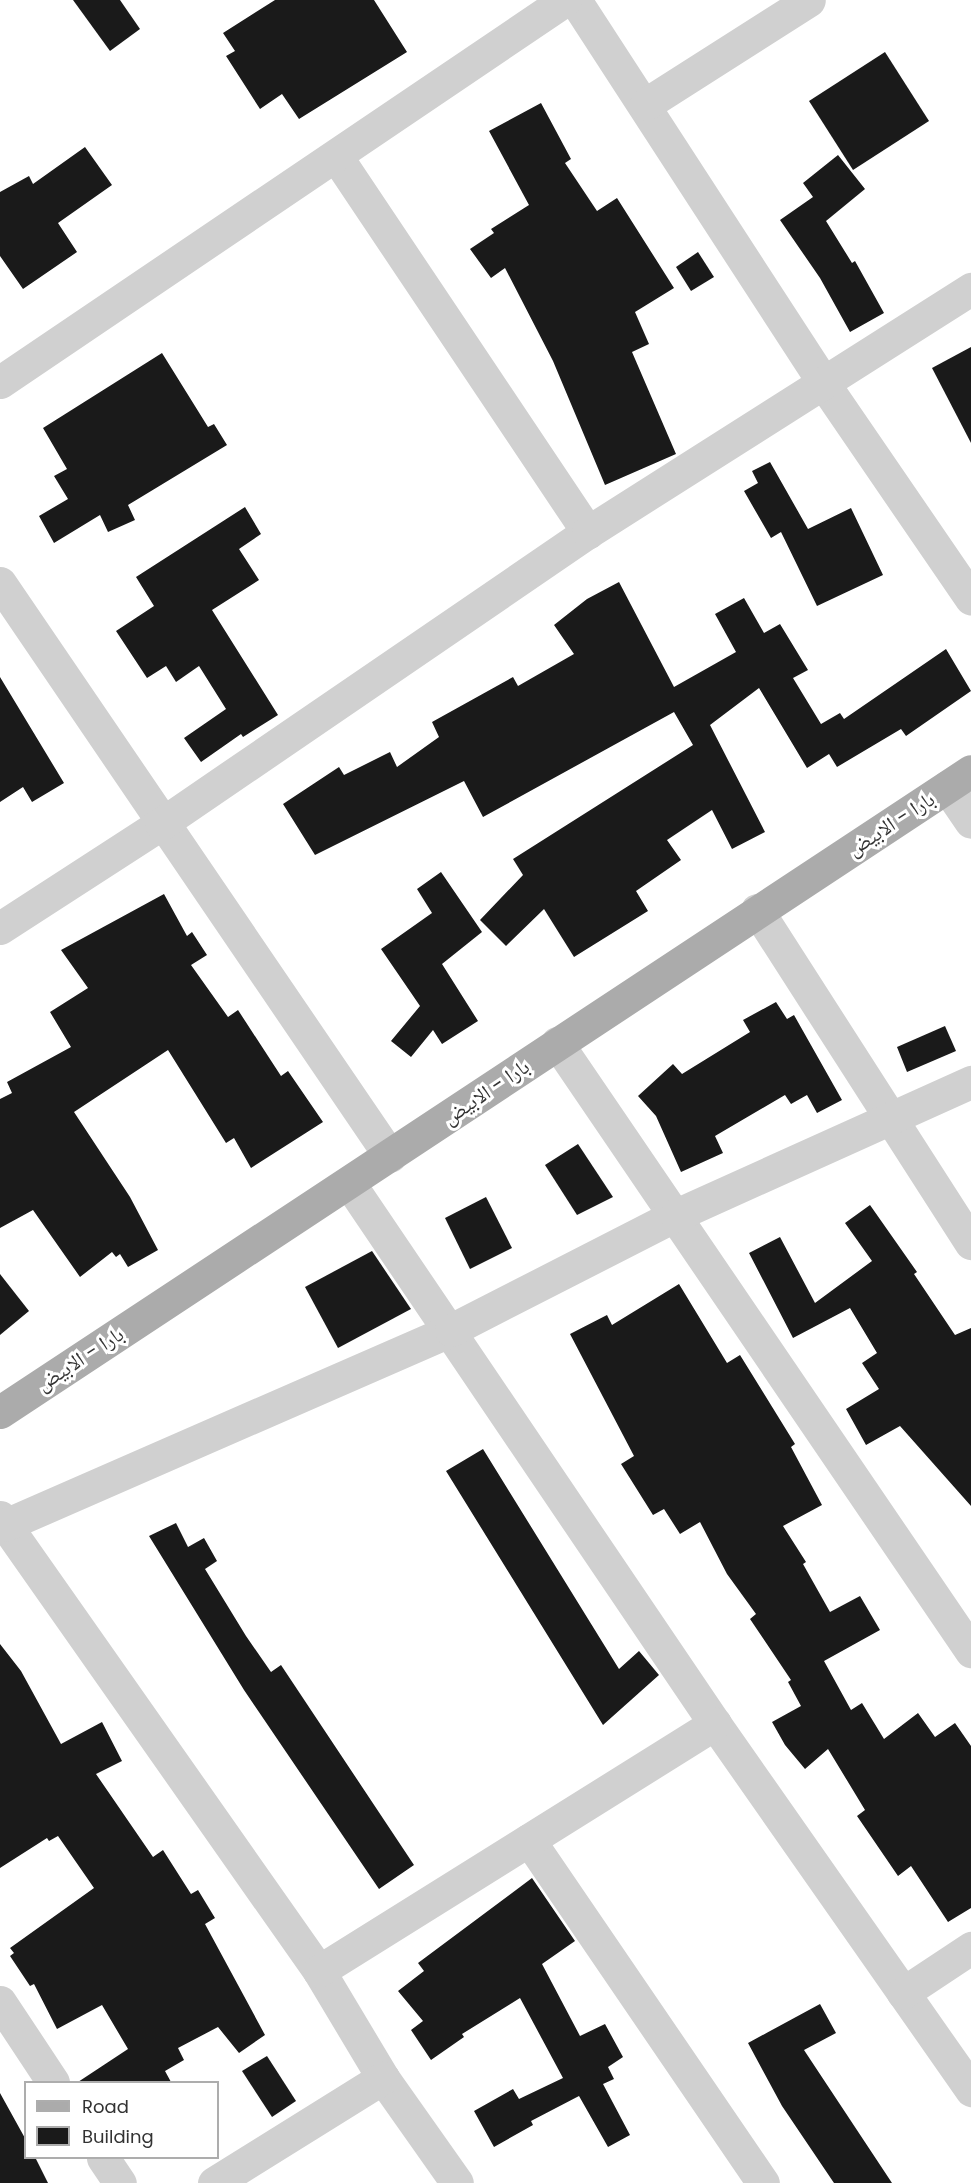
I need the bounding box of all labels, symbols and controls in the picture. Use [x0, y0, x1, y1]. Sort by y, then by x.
street label: بارا - الابيض [843, 786, 939, 862]
street label: بارا - الابيض [438, 1054, 534, 1130]
street label: بارا - الابيض [32, 1321, 128, 1397]
legend [24, 2081, 219, 2159]
text: Road [82, 2094, 129, 2119]
text: Building [82, 2124, 154, 2149]

